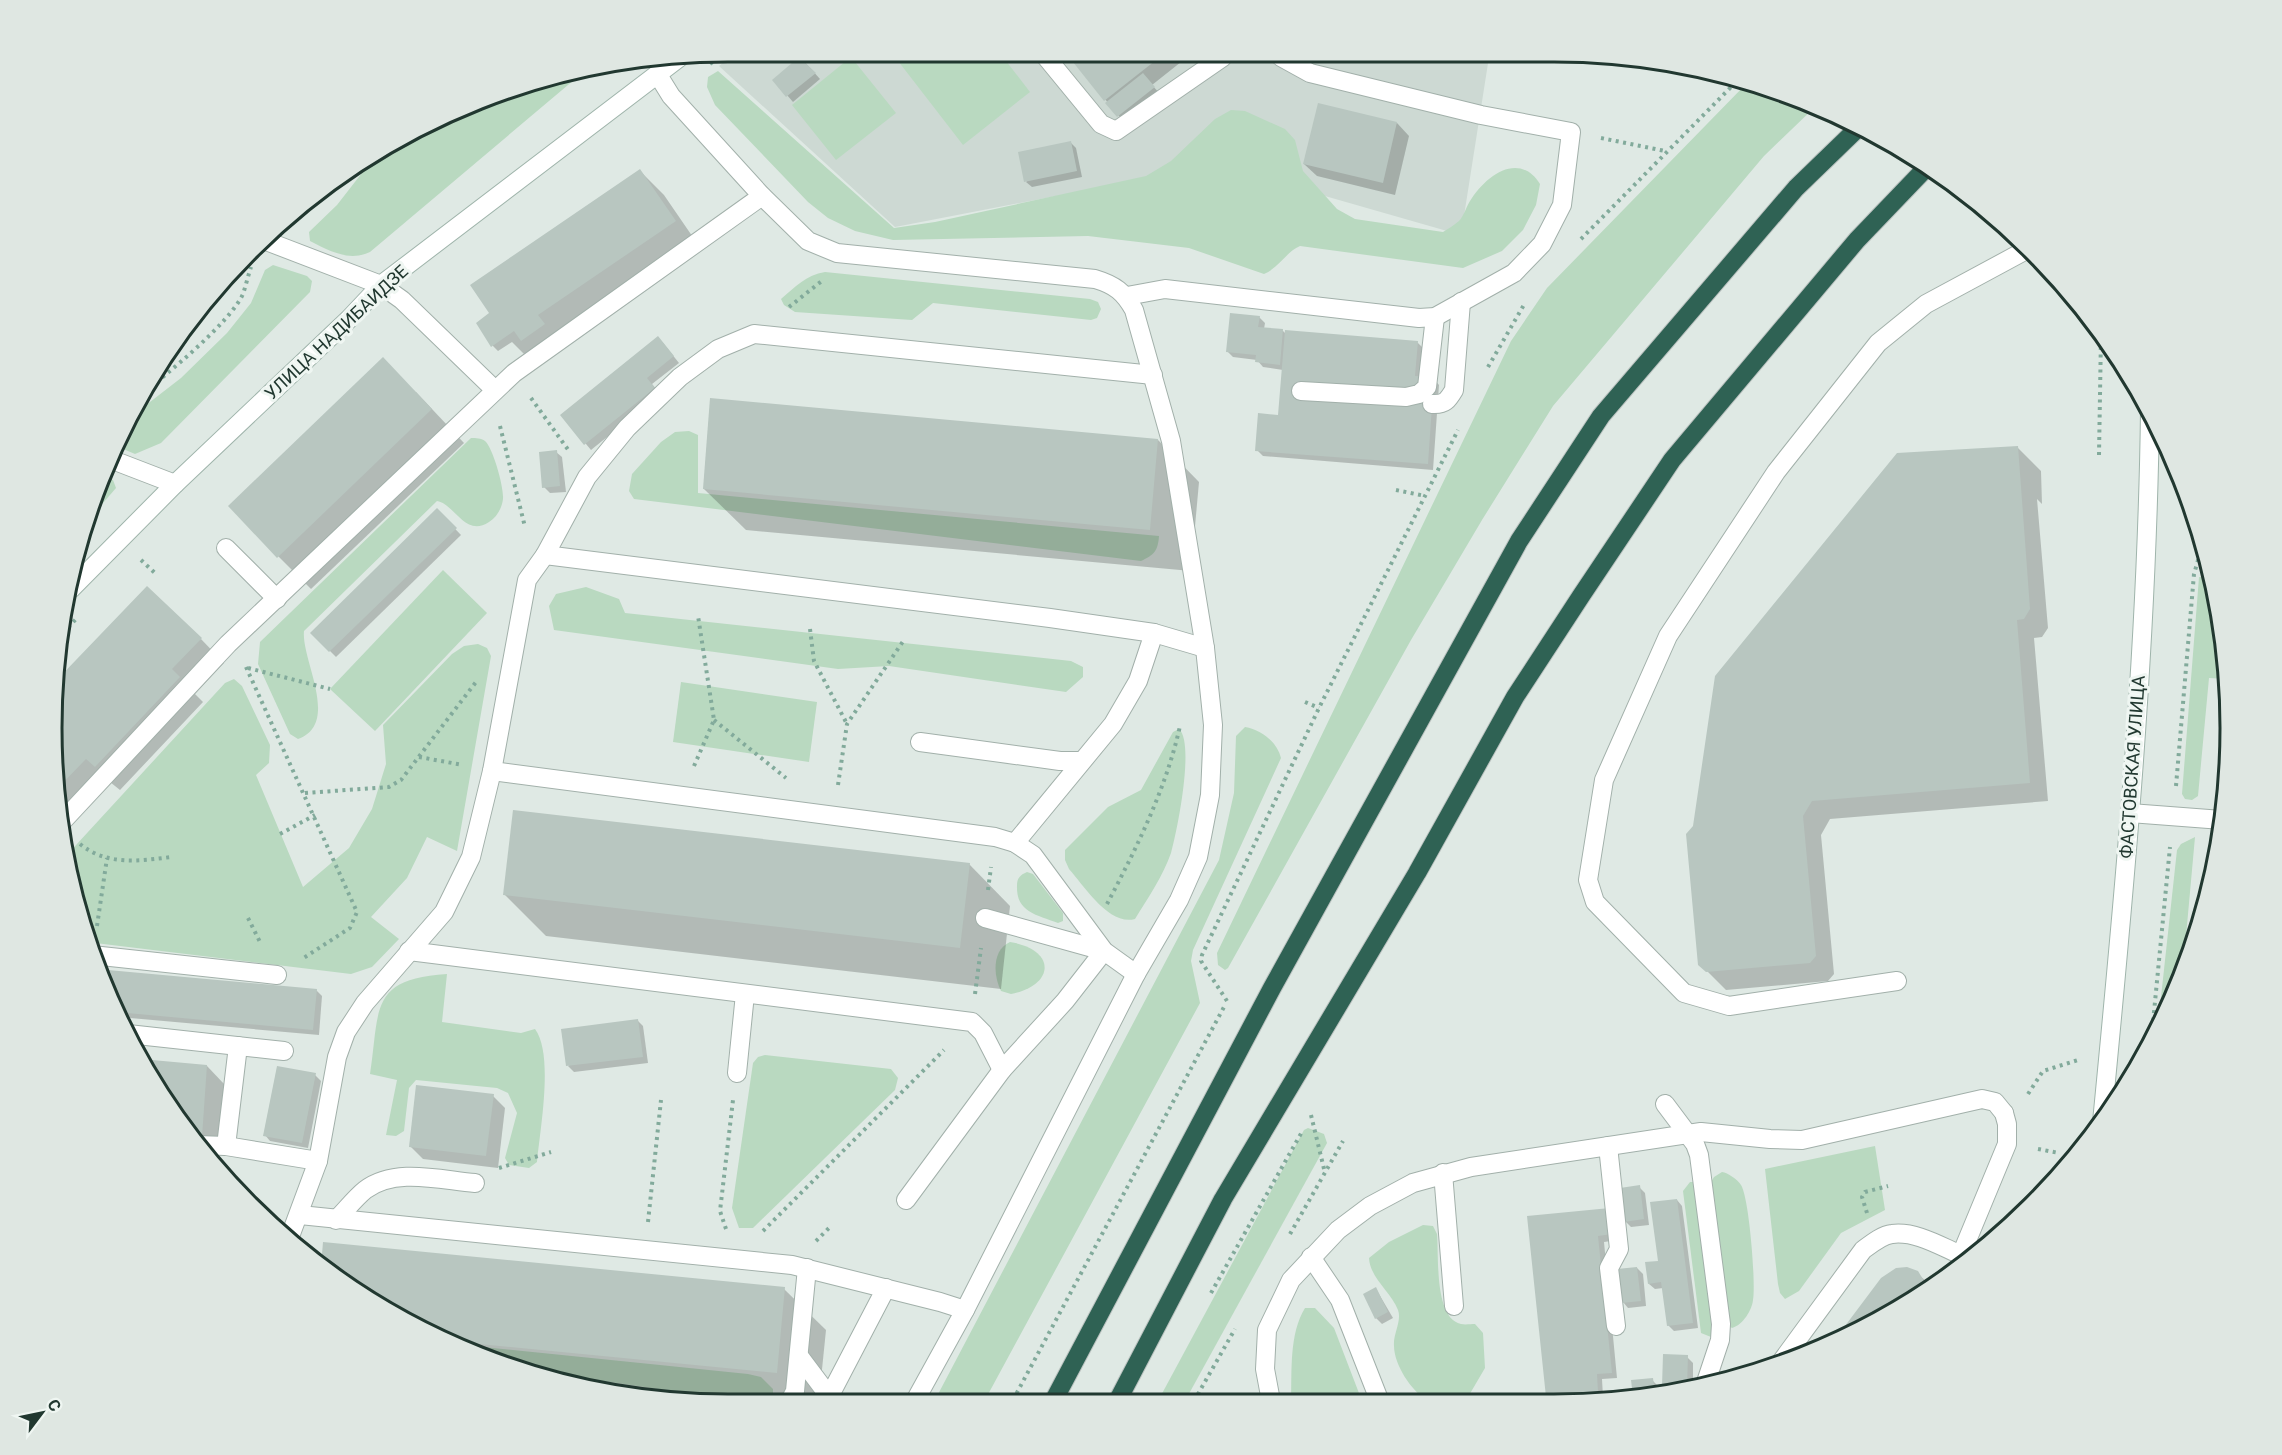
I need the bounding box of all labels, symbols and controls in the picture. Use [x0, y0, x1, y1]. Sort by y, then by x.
street label: УЛИЦА НАДИБАИДЗЕ [260, 260, 412, 404]
street label: ФАСТОВСКАЯ УЛИЦА [2115, 674, 2149, 859]
north arrow [12, 1383, 72, 1443]
text: С [43, 1396, 65, 1415]

